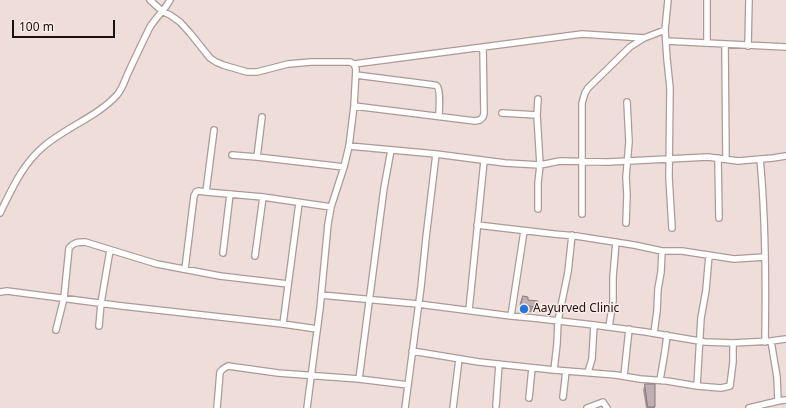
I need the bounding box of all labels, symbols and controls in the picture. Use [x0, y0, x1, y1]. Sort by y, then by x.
scale bar [14, 12, 117, 38]
text: 100 m [19, 18, 54, 35]
place label: Aayurved Clinic [533, 302, 619, 316]
marker: Aayurved Clinic [518, 303, 530, 315]

